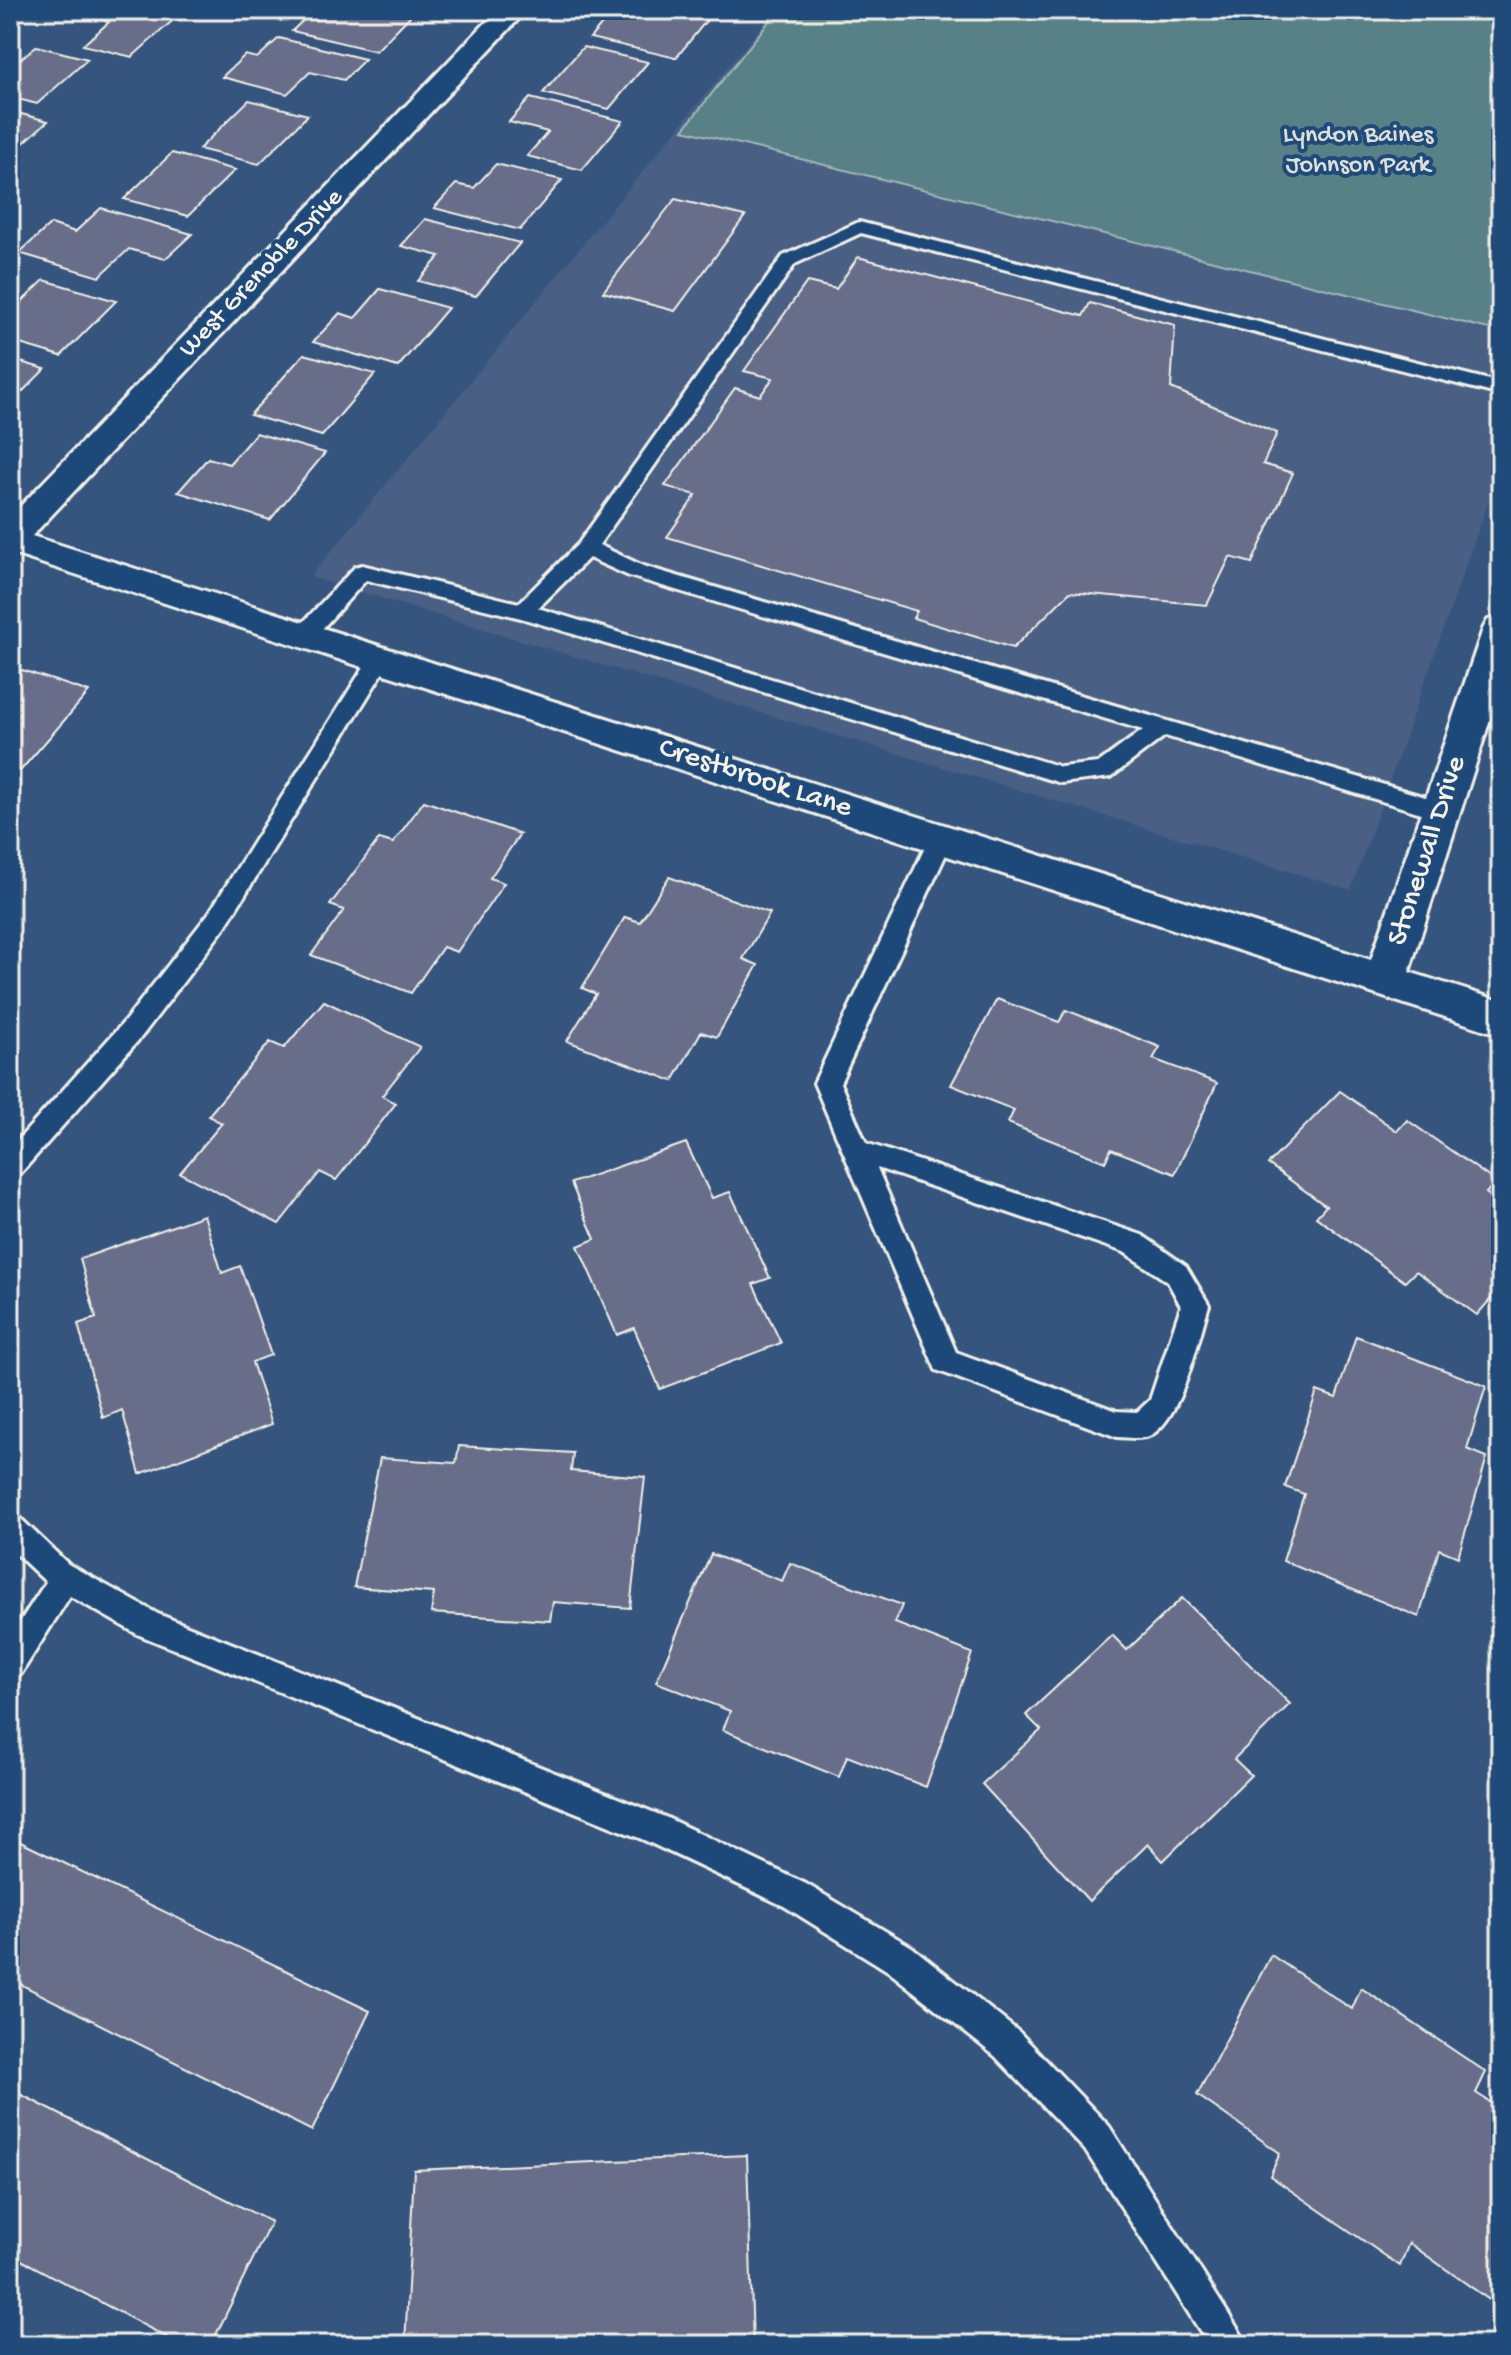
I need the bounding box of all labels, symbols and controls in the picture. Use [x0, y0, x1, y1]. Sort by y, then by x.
park label: Lyndon Baines Johnson Park [1283, 121, 1435, 182]
street label: West Grenoble Drive [174, 183, 351, 365]
street label: Crestbrook Lane [654, 731, 857, 827]
street label: Stonewall Drive [1381, 751, 1475, 950]

